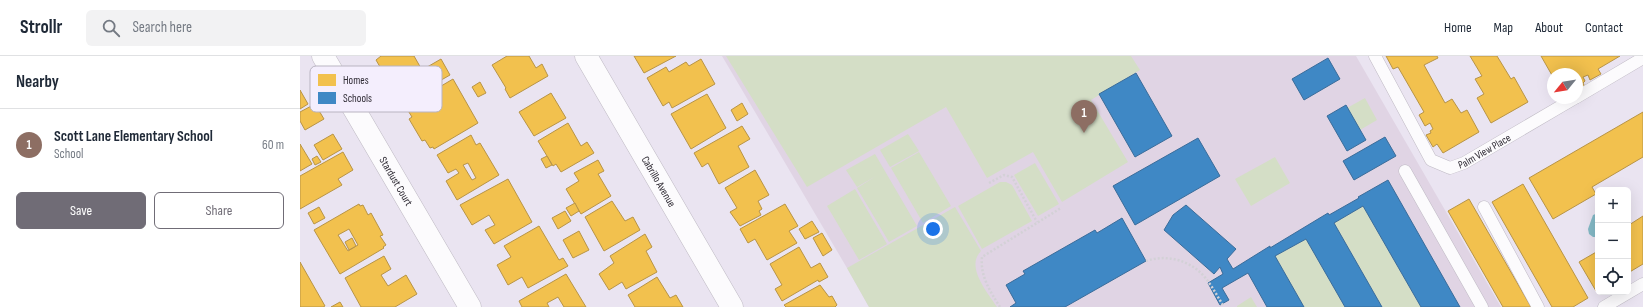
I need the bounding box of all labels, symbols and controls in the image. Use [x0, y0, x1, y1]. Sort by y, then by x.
search box [86, 10, 366, 46]
text: Strollr [20, 16, 62, 39]
icon: search [100, 17, 122, 39]
text: Search here [132, 18, 192, 37]
text: Home [1444, 19, 1472, 36]
text: Map [1494, 19, 1513, 36]
text: About [1535, 19, 1563, 36]
text: Contact [1585, 19, 1623, 36]
legend [310, 66, 442, 112]
north arrow [1547, 68, 1583, 104]
text: Nearby [16, 72, 59, 92]
text: Homes [343, 74, 369, 87]
text: Schools [343, 92, 372, 105]
pin: 1 [1071, 100, 1097, 133]
text: Scott Lane Elementary School [54, 127, 213, 146]
street label: Palm View Place [1456, 131, 1513, 171]
text: 1 [26, 137, 32, 153]
text: 60 m [262, 137, 284, 153]
text: School [54, 146, 84, 162]
street label: Stardust Court [377, 154, 416, 209]
street label: Cabrillo Avenue [639, 154, 679, 209]
map controls [1595, 187, 1631, 295]
button: + [1595, 187, 1631, 223]
button: Save [16, 192, 146, 229]
button: Share [154, 192, 284, 229]
your location [923, 219, 943, 239]
button: − [1595, 223, 1631, 259]
button: locate [1595, 259, 1631, 295]

